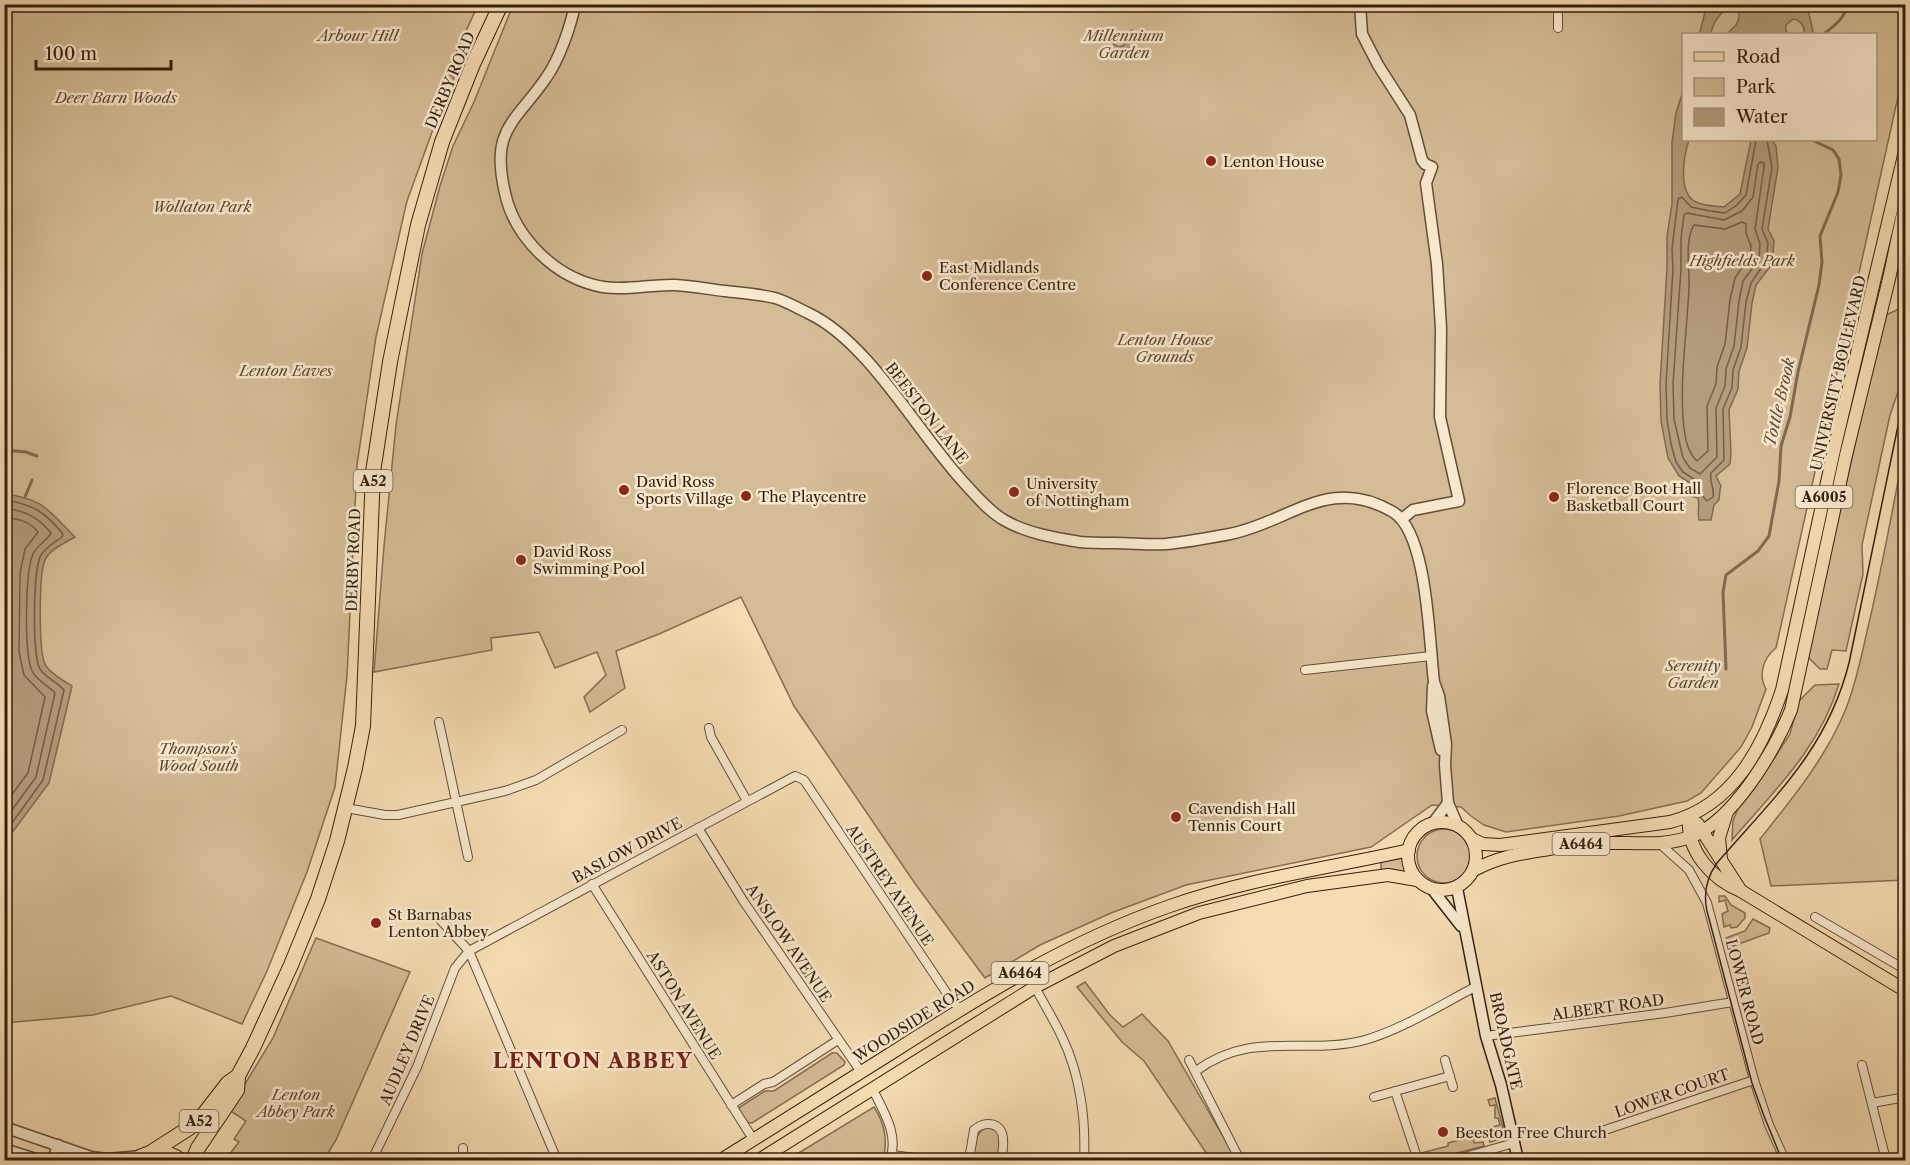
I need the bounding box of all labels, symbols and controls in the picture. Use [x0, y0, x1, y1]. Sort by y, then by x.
park label: Arbour Hill [316, 26, 400, 45]
park label: Millennium Garden [1082, 26, 1164, 62]
street label: DERBY ROAD [421, 29, 479, 131]
scale bar [36, 33, 171, 71]
legend [1682, 33, 1877, 141]
text: 100 m [45, 43, 97, 65]
text: Road [1736, 46, 1781, 68]
text: Park [1736, 76, 1777, 98]
park label: Deer Barn Woods [54, 88, 177, 107]
text: Water [1735, 106, 1788, 128]
place label: Lenton House [1223, 152, 1324, 171]
marker: Lenton House [1204, 154, 1218, 168]
park label: Wollaton Park [152, 197, 252, 216]
park label: Highfields Park [1688, 251, 1795, 270]
place label: East Midlands Conference Centre [939, 258, 1076, 294]
marker: East Midlands Conference Centre [920, 269, 934, 283]
street label: UNIVERSITY BOULEVARD [1806, 273, 1870, 473]
park label: Lenton House Grounds [1116, 330, 1213, 366]
water label: Tottle Brook [1759, 355, 1799, 448]
street label: BEESTON LANE [881, 358, 973, 468]
park label: Lenton Eaves [238, 361, 333, 380]
road number: A52 [354, 470, 392, 492]
place label: David Ross Sports Village [636, 472, 733, 508]
place label: University of Nottingham [1026, 474, 1129, 510]
place label: Florence Boot Hall Basketball Court [1566, 479, 1702, 515]
marker: David Ross Sports Village [617, 483, 631, 497]
marker: University of Nottingham [1007, 485, 1021, 499]
road number: A6005 [1796, 486, 1852, 508]
place label: The Playcentre [758, 487, 866, 506]
marker: The Playcentre [739, 489, 753, 503]
marker: Florence Boot Hall Basketball Court [1547, 490, 1561, 504]
street label: DERBY ROAD [342, 508, 364, 612]
place label: David Ross Swimming Pool [533, 542, 646, 578]
marker: David Ross Swimming Pool [514, 553, 528, 567]
park label: Serenity Garden [1664, 656, 1721, 692]
park label: Thompson's Wood South [157, 739, 239, 775]
place label: Cavendish Hall Tennis Court [1188, 799, 1296, 835]
marker: Cavendish Hall Tennis Court [1169, 810, 1183, 824]
street label: BASLOW DRIVE [569, 813, 685, 887]
street label: AUSTREY AVENUE [842, 820, 938, 949]
road number: A6464 [1552, 833, 1610, 855]
street label: ANSLOW AVENUE [742, 879, 836, 1006]
place label: St Barnabas Lenton Abbey [388, 905, 489, 941]
marker: St Barnabas Lenton Abbey [369, 916, 383, 930]
street label: LOWER ROAD [1722, 937, 1768, 1047]
street label: ASTON AVENUE [642, 946, 725, 1063]
road number: A6464 [992, 962, 1048, 984]
street label: WOODSIDE ROAD [849, 976, 978, 1067]
street label: BROADGATE [1486, 990, 1526, 1092]
street label: ALBERT ROAD [1550, 990, 1665, 1024]
street label: AUDLEY DRIVE [375, 992, 439, 1109]
district label: LENTON ABBEY [493, 1048, 693, 1073]
street label: LOWER COURT [1612, 1064, 1733, 1122]
park label: Lenton Abbey Park [255, 1085, 335, 1121]
road number: A52 [180, 1110, 218, 1132]
place label: Beeston Free Church [1455, 1123, 1607, 1142]
marker: Beeston Free Church [1436, 1125, 1450, 1139]

